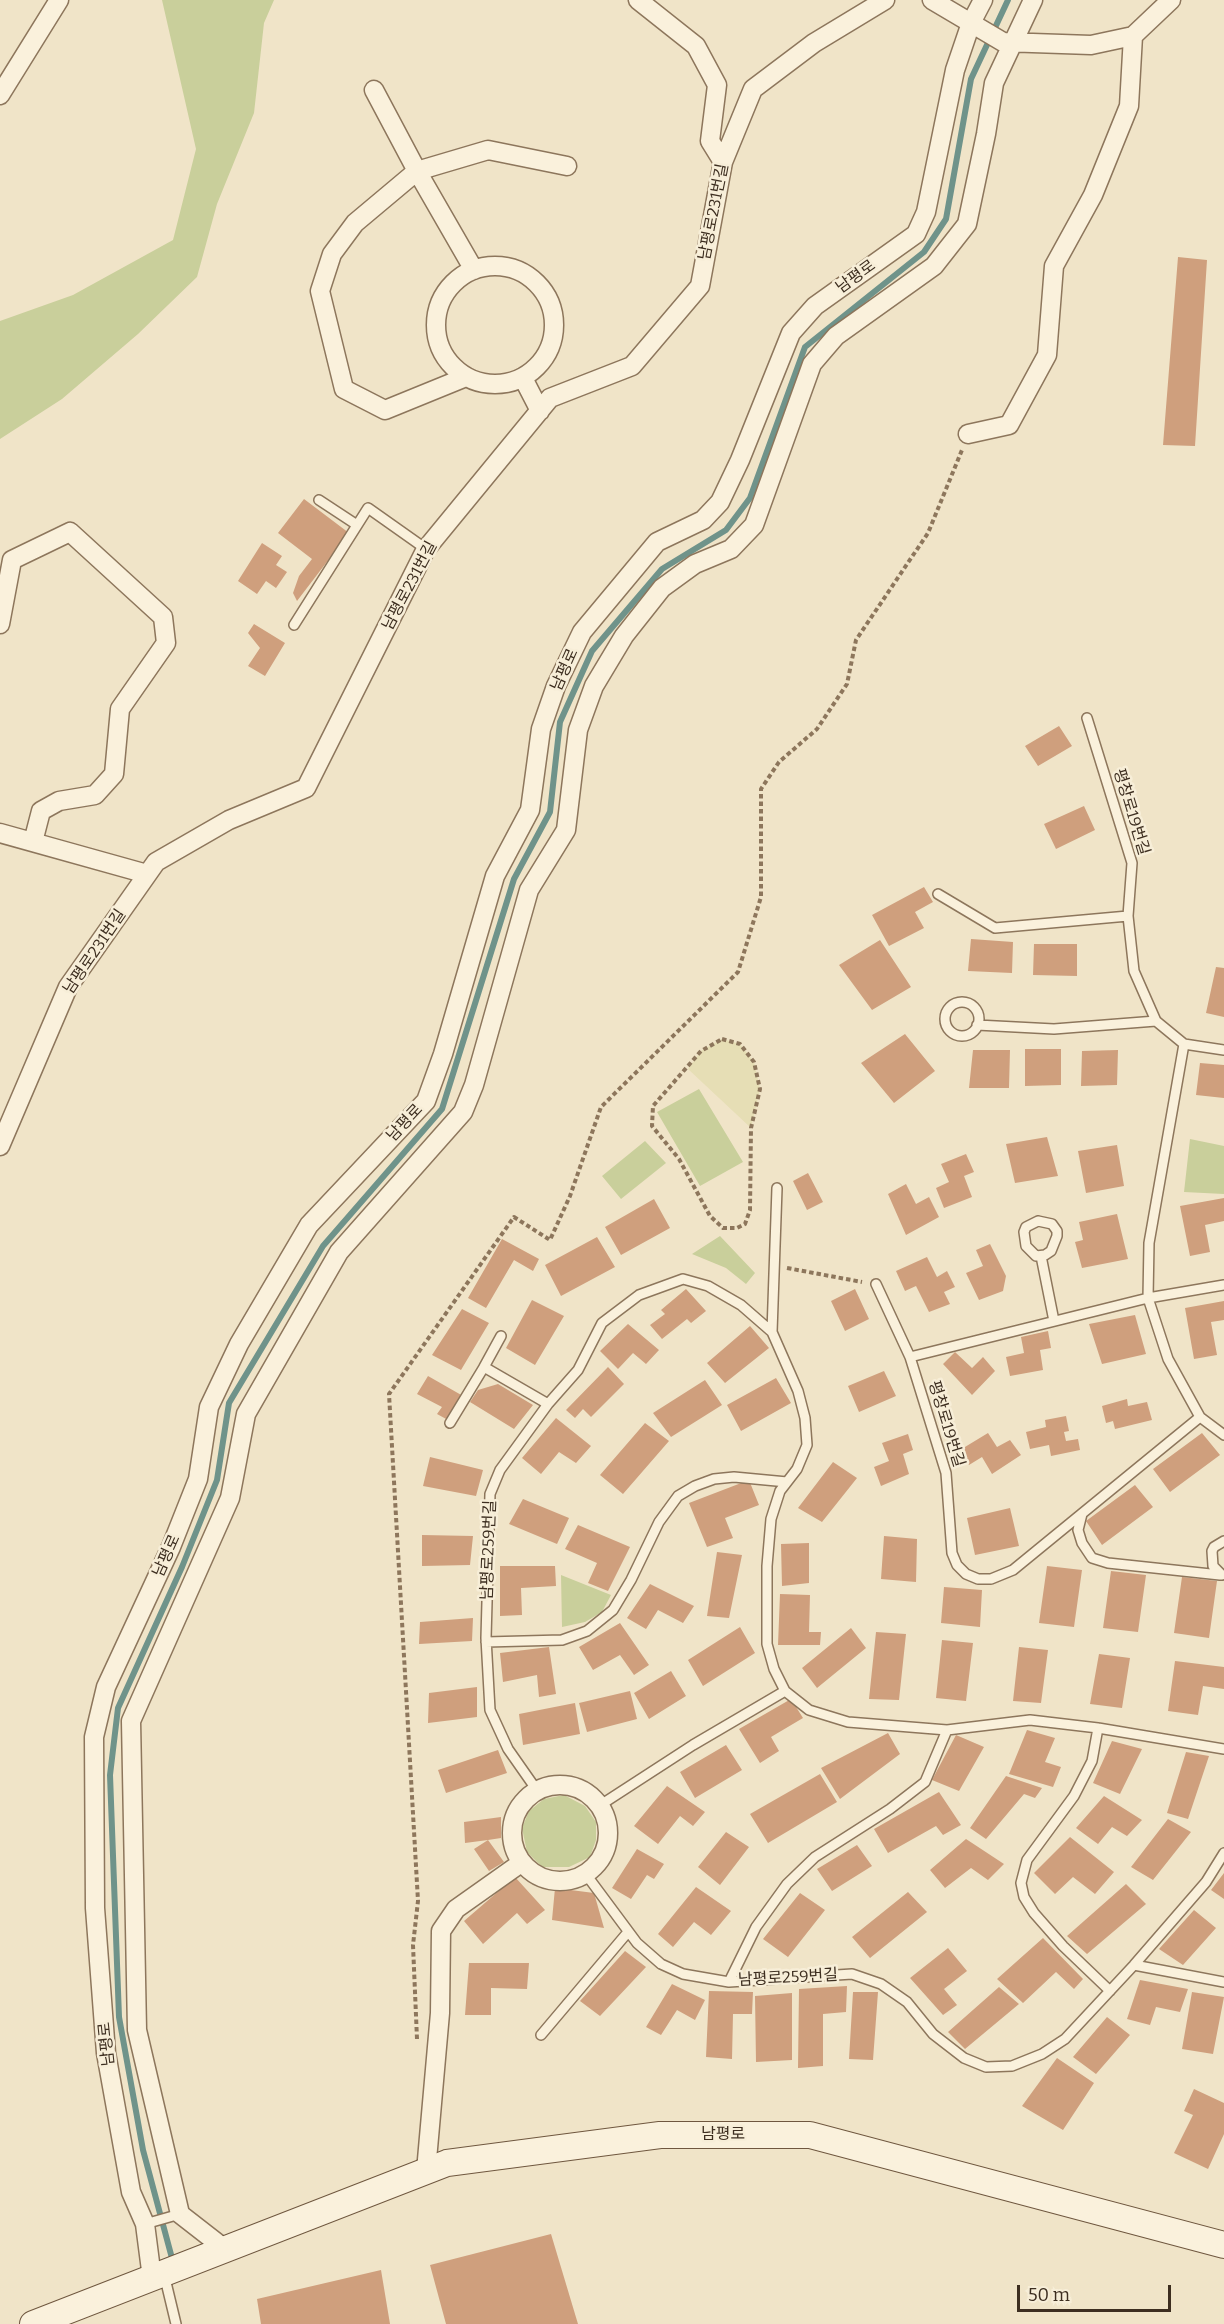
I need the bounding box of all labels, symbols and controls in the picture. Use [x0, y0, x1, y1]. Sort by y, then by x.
street label: 남평로231번길 [695, 162, 733, 262]
street label: 남평로 [832, 256, 880, 298]
street label: 남평로231번길 [379, 538, 441, 634]
street label: 남평로 [547, 646, 583, 694]
street label: 평창로19번길 [1109, 766, 1153, 858]
street label: 남평로231번길 [60, 906, 130, 998]
street label: 남평로 [383, 1100, 427, 1146]
street label: 평창로19번길 [924, 1378, 968, 1470]
street label: 남평로259번길 [478, 1500, 500, 1600]
street label: 남평로 [149, 1532, 185, 1580]
street label: 남평로259번길 [738, 1966, 838, 1990]
street label: 남평로 [95, 2021, 119, 2067]
street label: 남평로 [701, 2125, 745, 2145]
scale bar [1020, 2273, 1174, 2311]
text: 50 m [1028, 2284, 1070, 2306]

